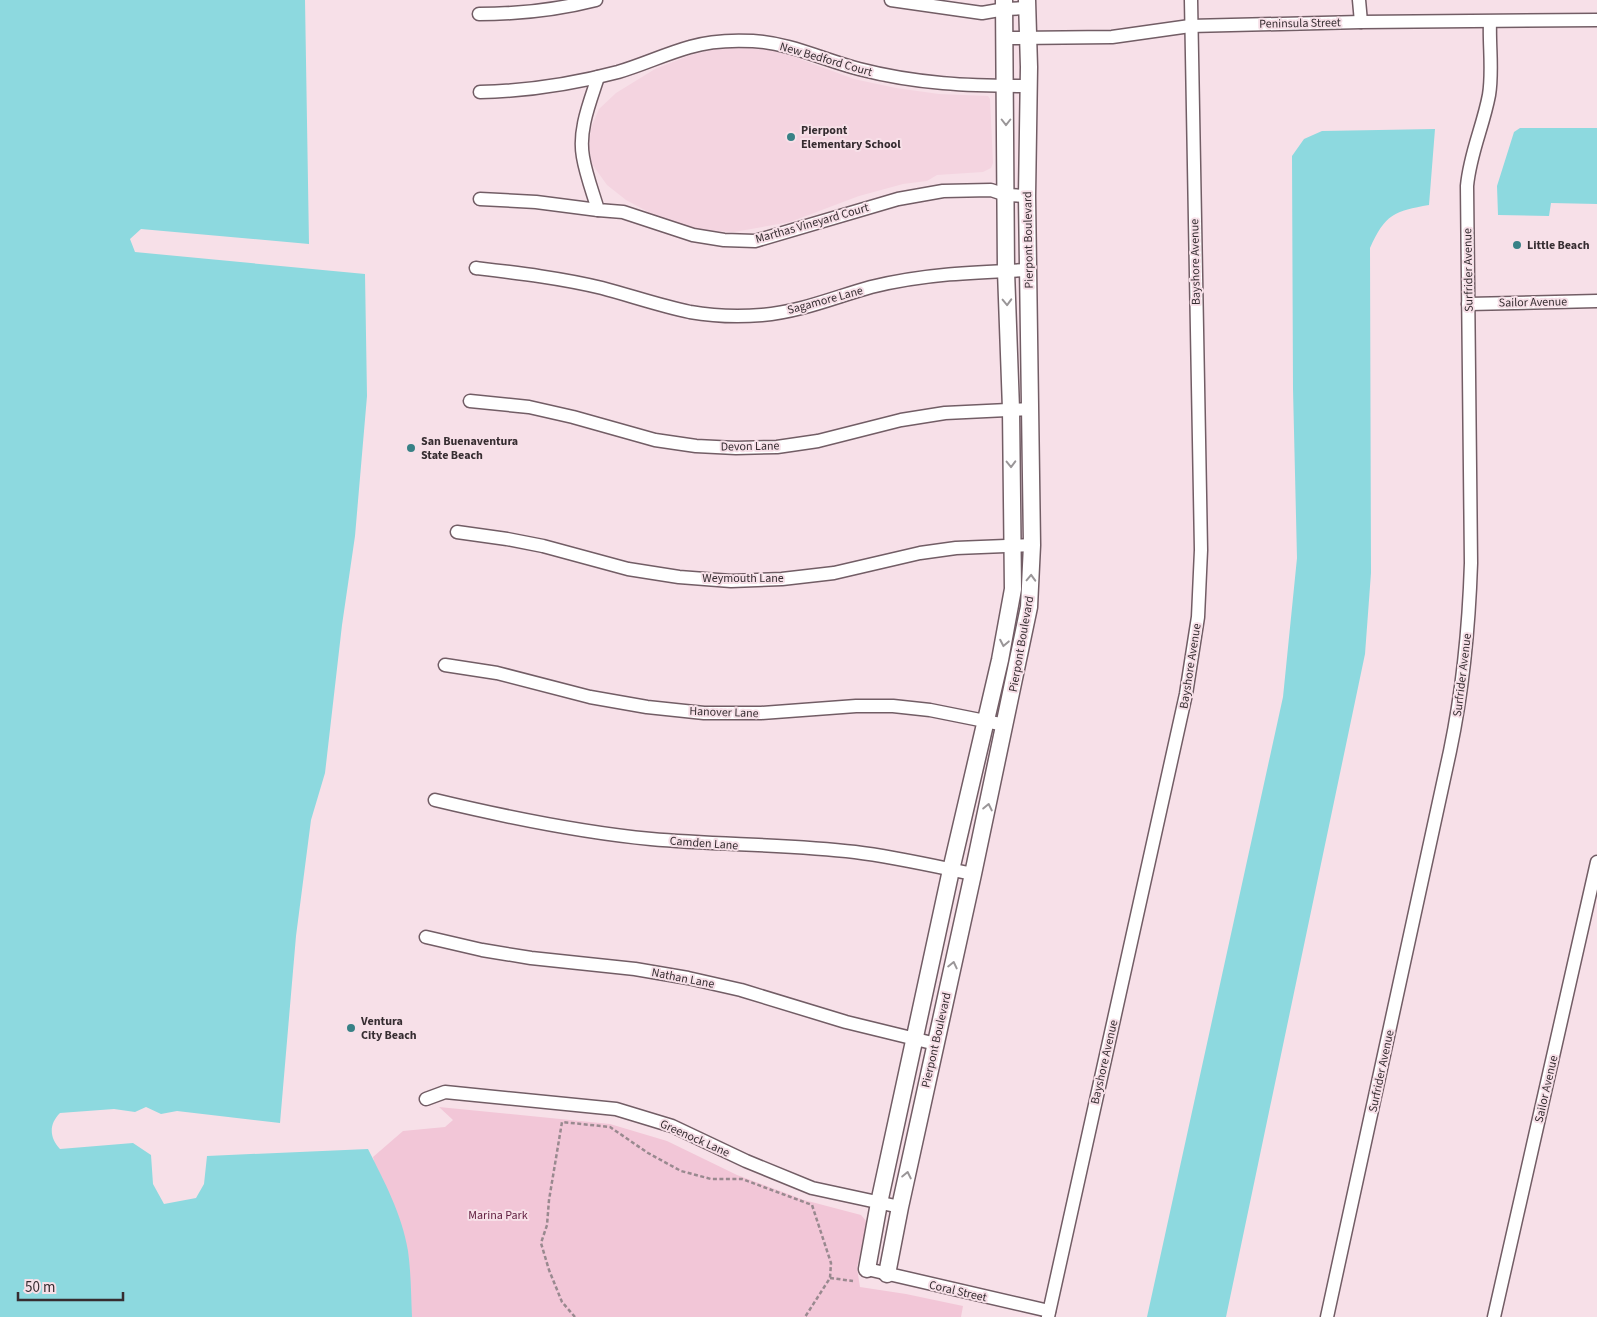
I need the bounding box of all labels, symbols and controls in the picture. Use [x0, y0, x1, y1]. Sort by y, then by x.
street label: Peninsula Street [1259, 14, 1341, 33]
street label: New Bedford Court [778, 38, 874, 81]
one-way arrow [1001, 118, 1011, 126]
place label: Pierpont Elementary School [801, 122, 901, 153]
marker: Pierpont Elementary School [785, 131, 797, 143]
street label: Pierpont Boulevard [1019, 191, 1038, 289]
street label: Marthas Vineyard Court [753, 199, 871, 248]
street label: Bayshore Avenue [1186, 219, 1205, 305]
street label: Surfrider Avenue [1459, 228, 1478, 312]
place label: Little Beach [1527, 237, 1590, 254]
marker: Little Beach [1511, 239, 1523, 251]
street label: Sagamore Lane [785, 282, 865, 319]
street label: Sailor Avenue [1499, 293, 1567, 312]
one-way arrow [1002, 298, 1013, 306]
place label: San Buenaventura State Beach [421, 433, 518, 464]
street label: Devon Lane [720, 437, 780, 456]
marker: San Buenaventura State Beach [405, 442, 417, 454]
one-way arrow [1006, 460, 1016, 468]
street label: Weymouth Lane [702, 570, 784, 587]
one-way arrow [1025, 574, 1036, 582]
street label: Pierpont Boulevard [1005, 595, 1038, 693]
street label: Bayshore Avenue [1175, 622, 1206, 710]
street label: Surfrider Avenue [1449, 632, 1476, 718]
one-way arrow [999, 639, 1009, 648]
street label: Hanover Lane [689, 703, 759, 722]
one-way arrow [982, 802, 993, 811]
street label: Camden Lane [669, 833, 739, 854]
one-way arrow [947, 961, 958, 970]
street label: Nathan Lane [650, 964, 716, 993]
street label: Pierpont Boulevard [917, 991, 956, 1089]
place label: Ventura City Beach [360, 1013, 417, 1044]
street label: Bayshore Avenue [1087, 1018, 1122, 1106]
marker: Ventura City Beach [345, 1022, 357, 1034]
street label: Surfrider Avenue [1364, 1028, 1399, 1114]
street label: Sailor Avenue [1530, 1054, 1562, 1124]
street label: Greenock Lane [657, 1116, 732, 1161]
one-way arrow [901, 1171, 911, 1180]
park label: Marina Park [468, 1207, 528, 1224]
scale bar [18, 1270, 122, 1302]
text: 50 m [25, 1277, 55, 1298]
street label: Coral Street [927, 1277, 988, 1306]

